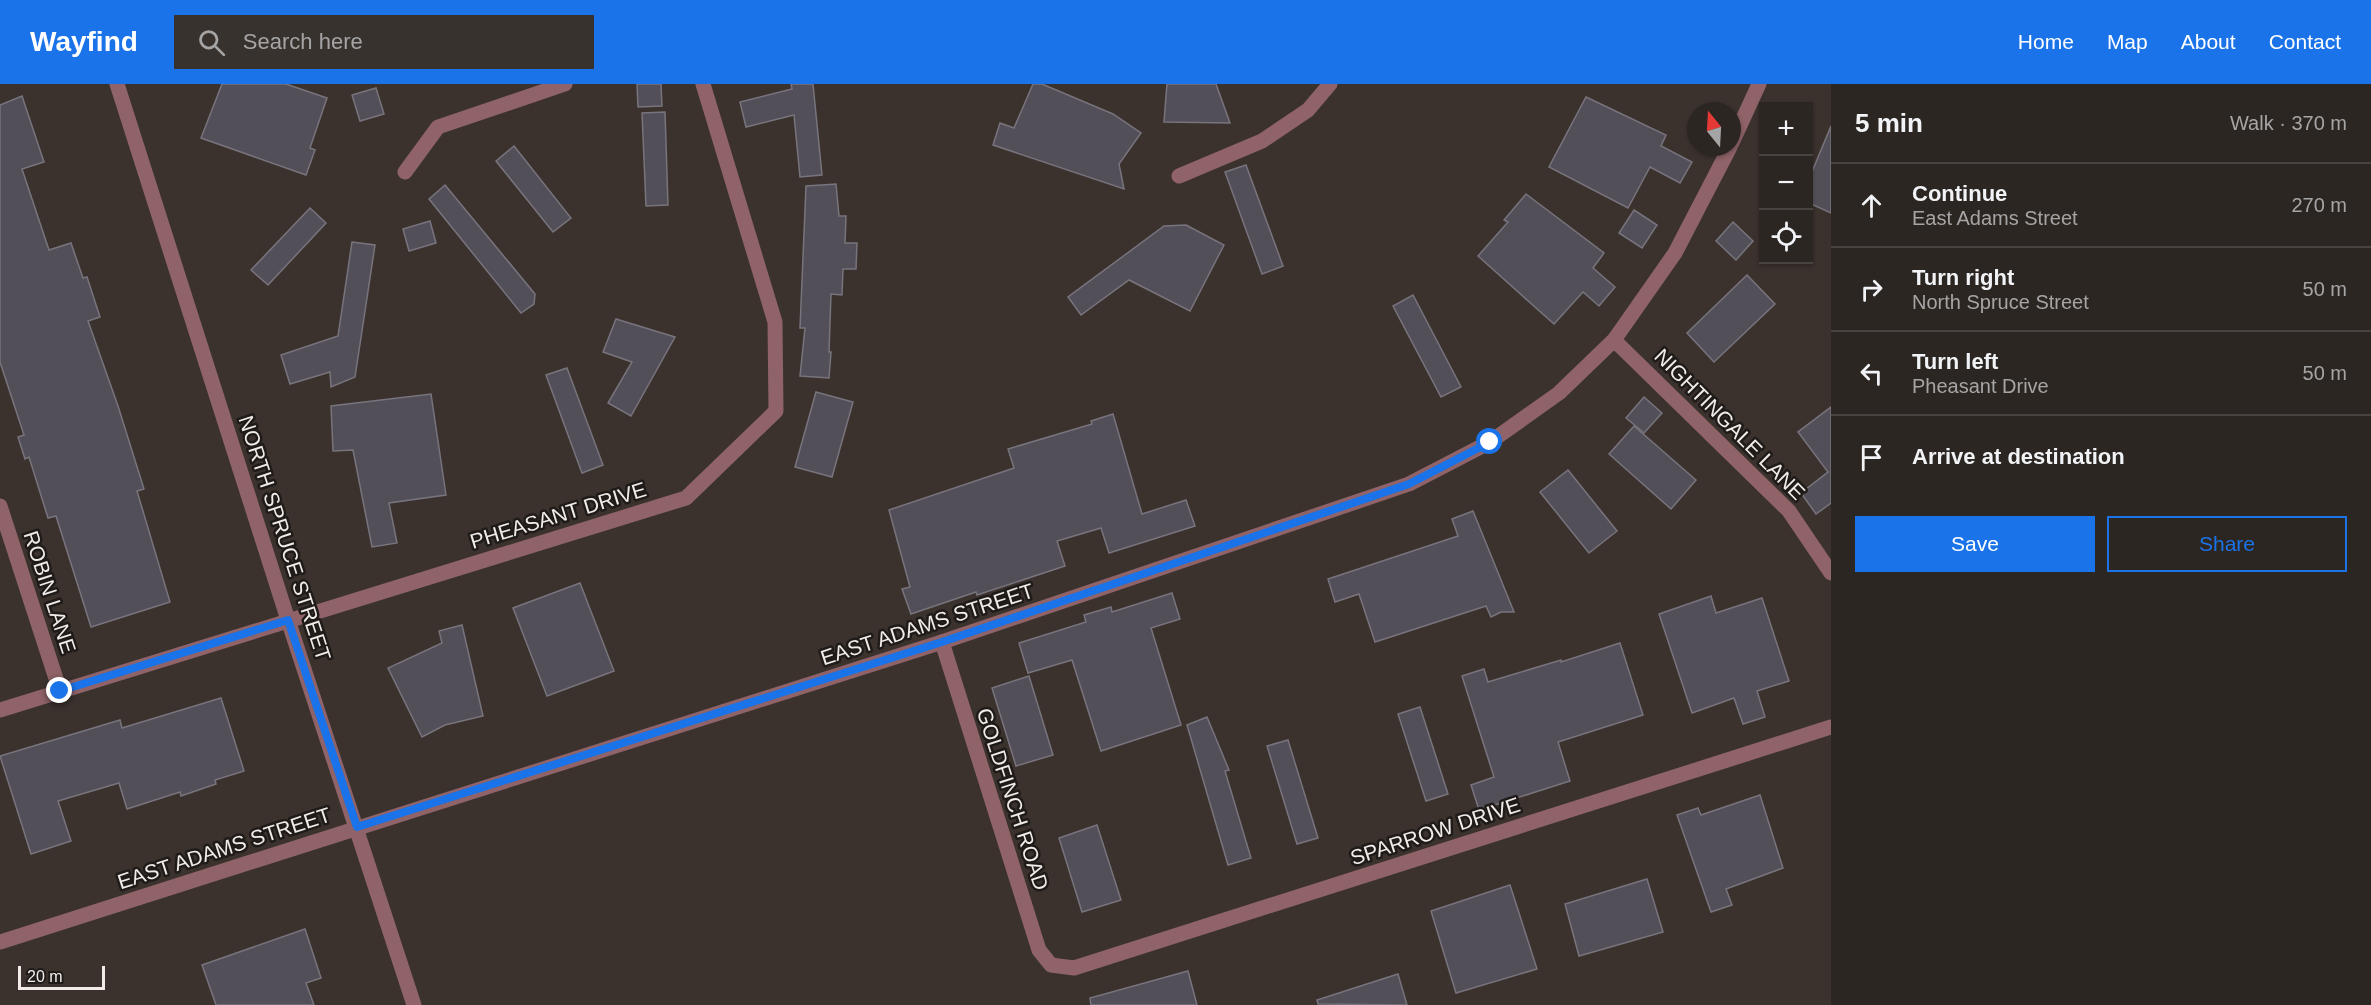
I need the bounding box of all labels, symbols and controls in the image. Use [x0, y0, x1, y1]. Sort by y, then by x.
search box [174, 15, 594, 69]
text: Wayfind [30, 26, 138, 57]
icon: search [195, 26, 228, 59]
text: Search here [243, 29, 363, 54]
text: Home [2018, 30, 2074, 53]
text: Map [2107, 30, 2148, 53]
text: About [2181, 30, 2236, 53]
text: Contact [2269, 30, 2341, 53]
north arrow [1687, 102, 1741, 156]
map controls [1759, 102, 1813, 264]
button: + [1759, 102, 1813, 156]
text: 5 min [1855, 108, 1923, 138]
text: Walk · 370 m [2230, 112, 2347, 134]
button: − [1759, 156, 1813, 210]
text: Continue [1912, 181, 2007, 206]
icon: ahead [1855, 189, 1888, 222]
text: 270 m [2291, 194, 2347, 216]
text: East Adams Street [1912, 207, 2078, 229]
button: locate [1759, 210, 1813, 264]
text: Turn right [1912, 265, 2014, 290]
icon: right [1855, 273, 1888, 306]
text: 50 m [2303, 278, 2347, 300]
text: North Spruce Street [1912, 291, 2089, 313]
street label: NIGHTINGALE LANE [1650, 344, 1810, 504]
text: Turn left [1912, 349, 1998, 374]
icon: left [1855, 357, 1888, 390]
text: 50 m [2303, 362, 2347, 384]
text: Pheasant Drive [1912, 375, 2049, 397]
street label: NORTH SPRUCE STREET [234, 413, 336, 664]
route start [1476, 428, 1502, 454]
icon: arrive [1855, 441, 1888, 474]
text: Arrive at destination [1912, 444, 2125, 469]
street label: PHEASANT DRIVE [467, 477, 649, 553]
button: Save [1855, 516, 2095, 572]
button: Share [2107, 516, 2347, 572]
street label: ROBIN LANE [19, 528, 81, 656]
street label: EAST ADAMS STREET [818, 579, 1037, 669]
route end [46, 677, 72, 703]
street label: GOLDFINCH ROAD [973, 705, 1053, 893]
street label: SPARROW DRIVE [1347, 793, 1523, 869]
street label: EAST ADAMS STREET [115, 803, 334, 893]
scale bar [18, 963, 105, 990]
text: 20 m [27, 968, 63, 985]

